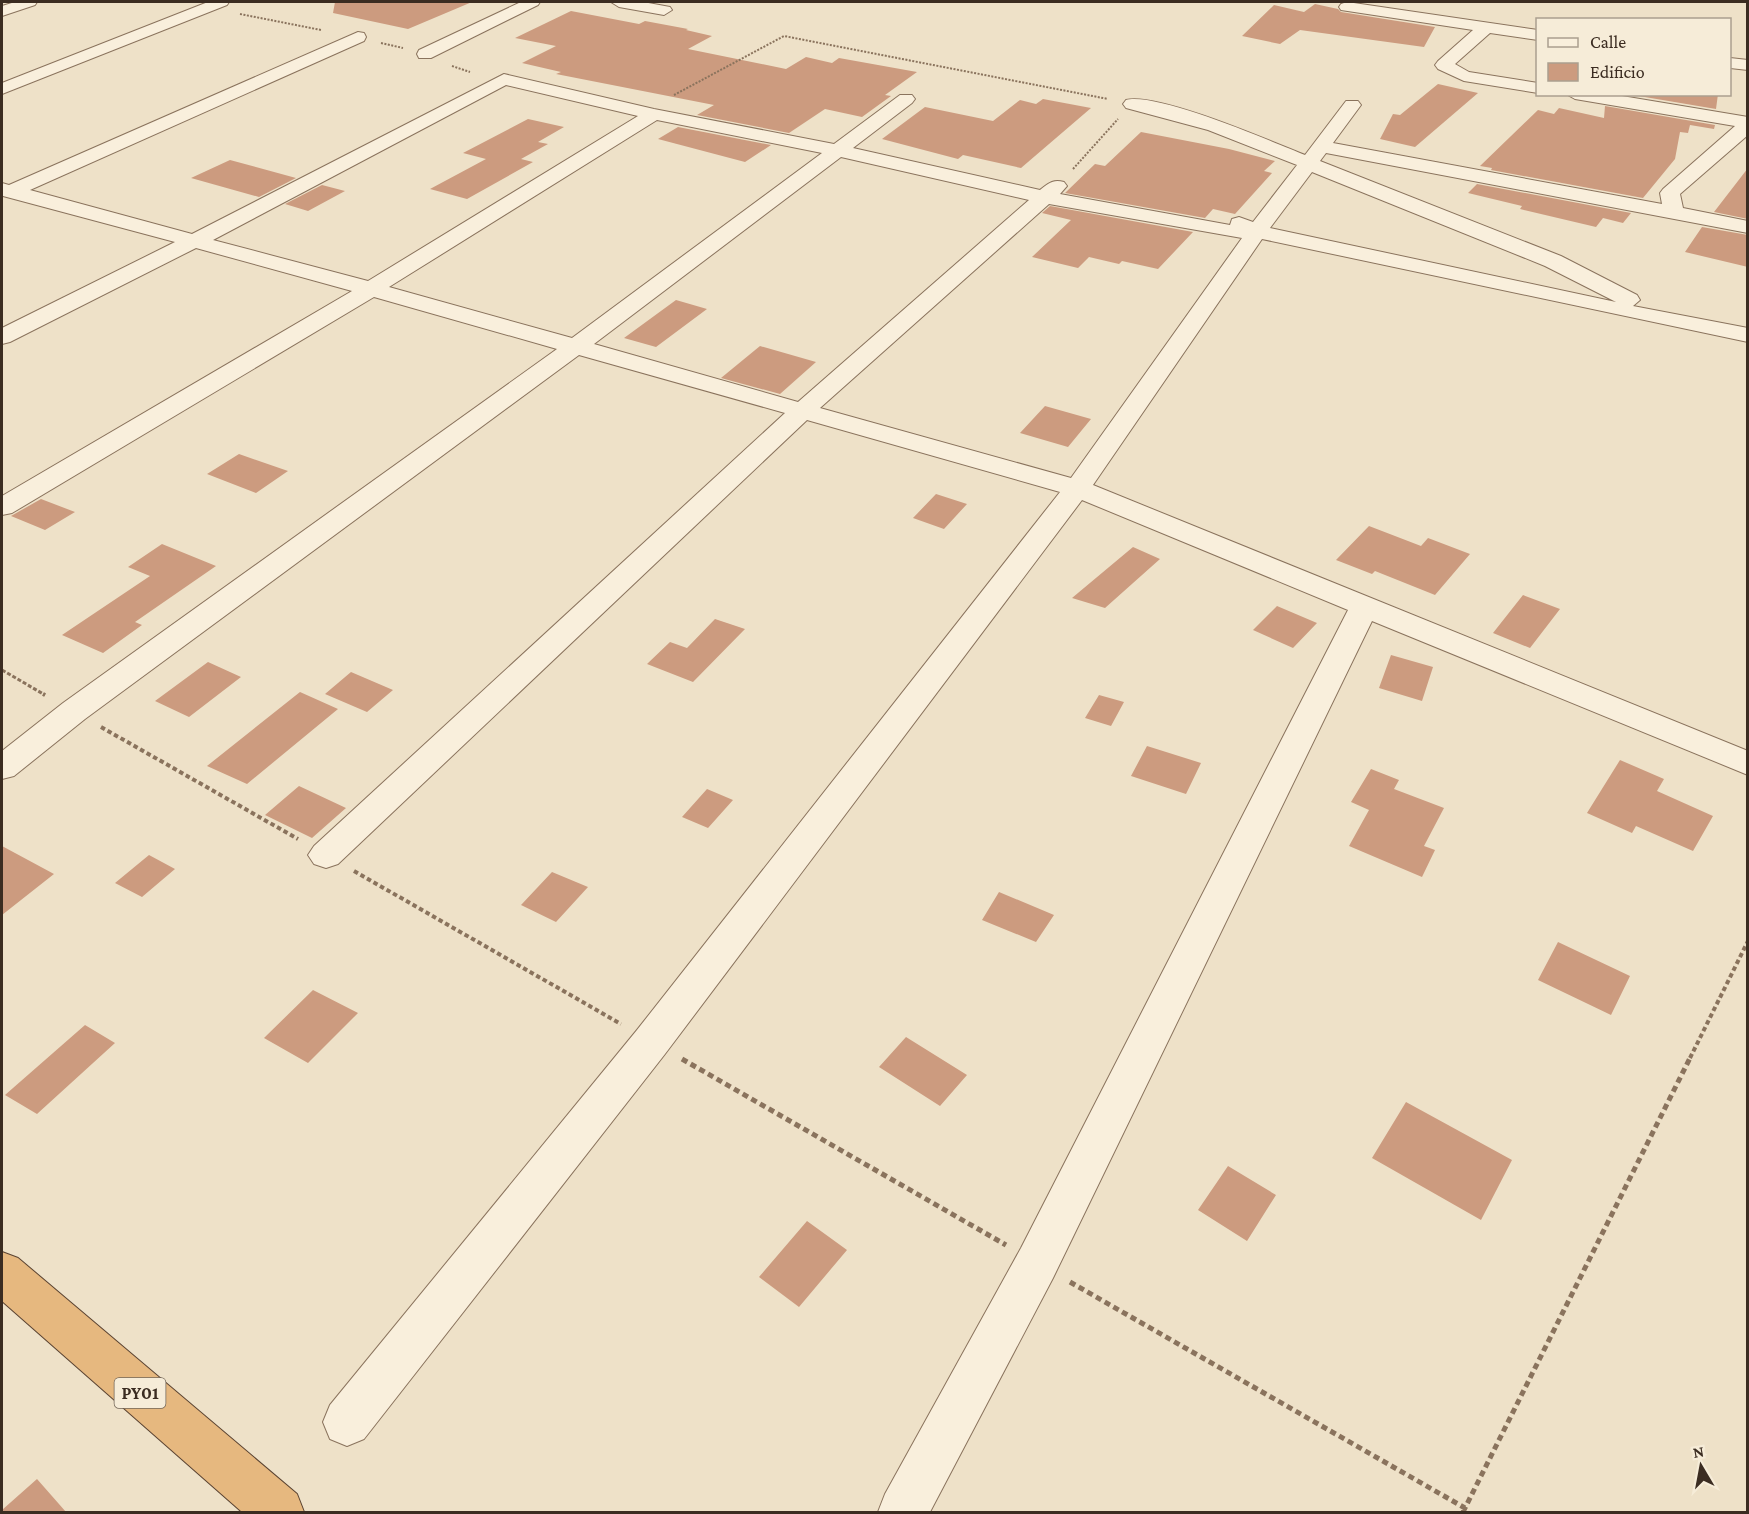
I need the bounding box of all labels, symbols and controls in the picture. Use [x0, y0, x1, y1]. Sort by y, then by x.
legend [1536, 18, 1731, 96]
text: Calle [1590, 32, 1626, 52]
text: Edificio [1590, 62, 1645, 82]
road number: PY01 [114, 1378, 166, 1408]
north arrow [1671, 1436, 1731, 1496]
text: N [1692, 1442, 1705, 1461]

